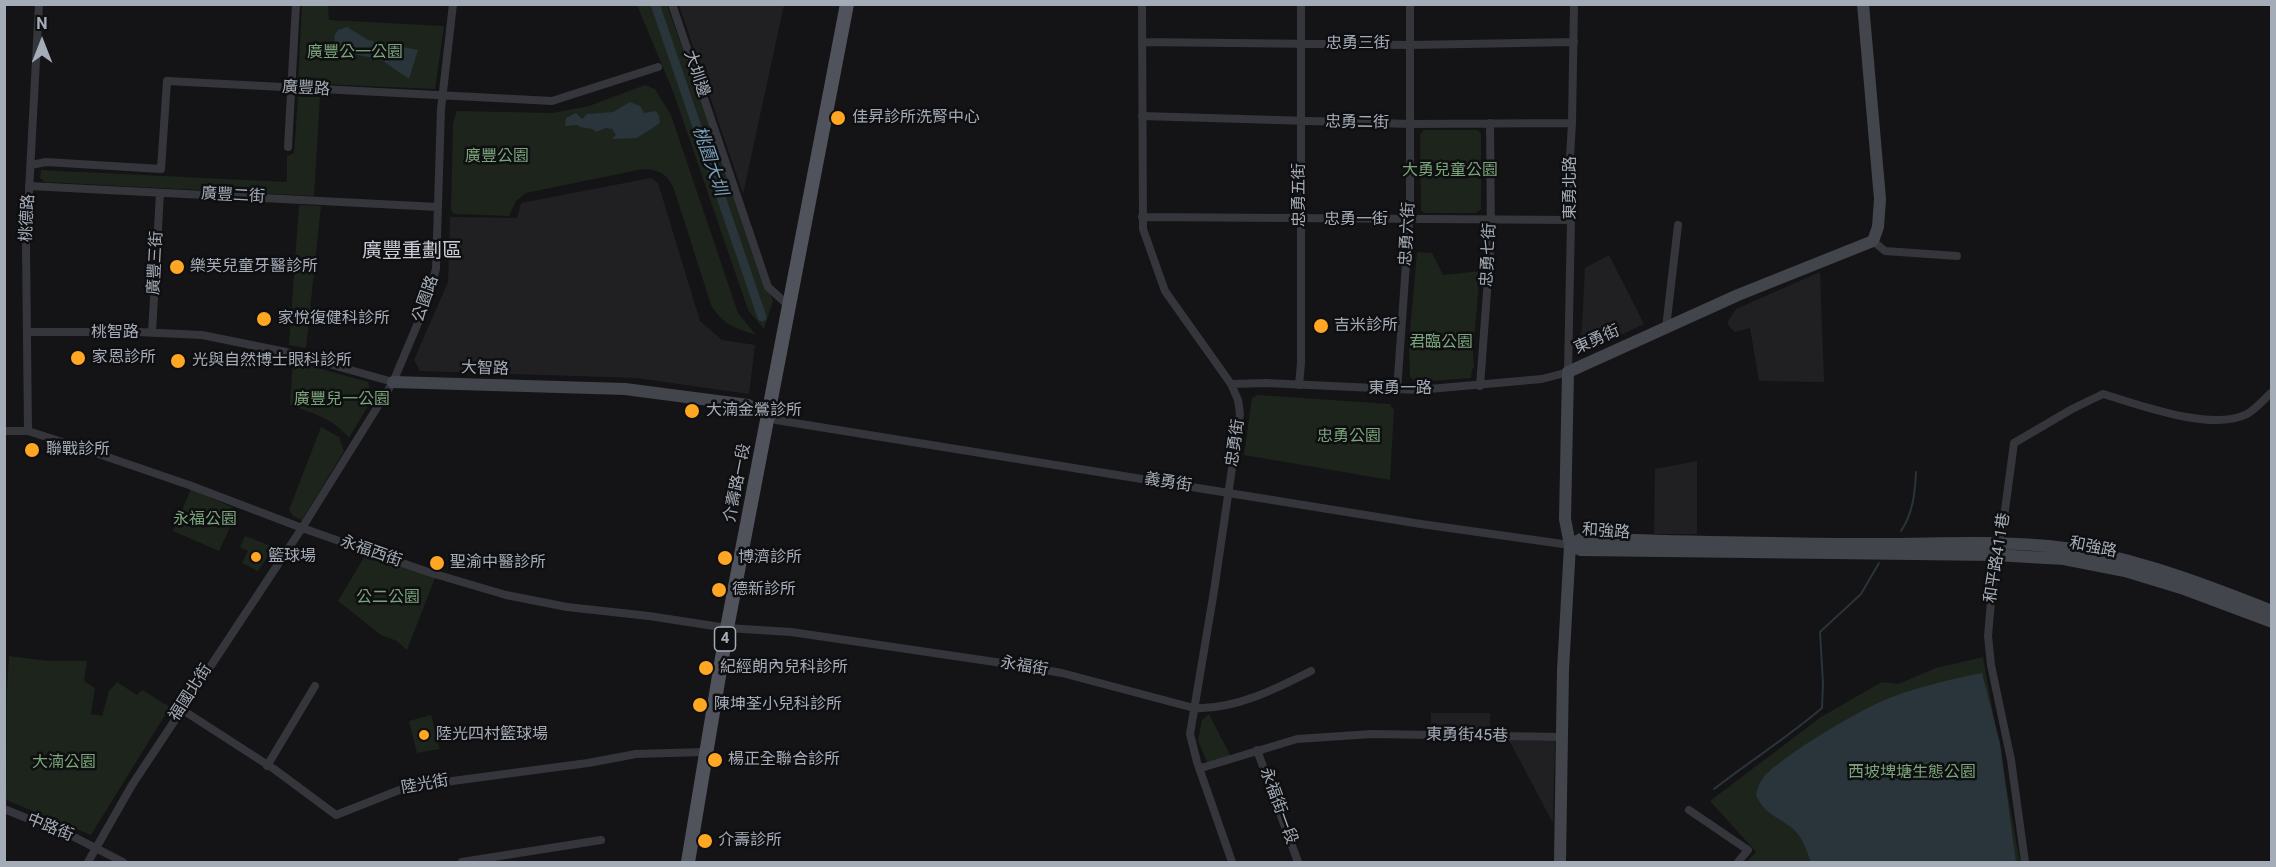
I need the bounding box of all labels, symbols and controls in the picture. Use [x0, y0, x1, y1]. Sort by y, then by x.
north arrow [12, 12, 72, 72]
text: N [36, 14, 48, 33]
street label: 忠勇三街 [1326, 34, 1390, 54]
park label: 廣豐公一公園 [307, 43, 403, 63]
street label: 大圳邊 [679, 48, 713, 100]
street label: 廣豐路 [282, 78, 330, 100]
place label: 佳昇診所洗腎中心 [852, 108, 980, 128]
marker: 佳昇診所洗腎中心 [829, 109, 847, 127]
street label: 忠勇二街 [1325, 113, 1389, 133]
water label: 桃園大圳 [687, 123, 731, 199]
park label: 廣豐公園 [465, 147, 529, 167]
street label: 東勇北路 [1561, 156, 1581, 220]
park label: 大勇兒童公園 [1402, 161, 1498, 181]
street label: 忠勇五街 [1290, 163, 1310, 227]
street label: 廣豐二街 [201, 185, 265, 207]
street label: 桃德路 [17, 194, 39, 242]
street label: 忠勇六街 [1397, 202, 1419, 266]
street label: 忠勇一街 [1324, 210, 1388, 230]
street label: 忠勇七街 [1478, 223, 1500, 287]
street label: 廣豐三街 [145, 231, 167, 295]
district label: 廣豐重劃區 [362, 240, 462, 264]
place label: 樂芙兒童牙醫診所 [190, 257, 318, 277]
marker: 樂芙兒童牙醫診所 [168, 258, 186, 276]
street label: 公園路 [409, 273, 443, 325]
place label: 家悅復健科診所 [278, 309, 390, 329]
marker: 家悅復健科診所 [255, 310, 273, 328]
place label: 吉米診所 [1334, 316, 1398, 336]
marker: 吉米診所 [1312, 317, 1330, 335]
street label: 東勇街 [1571, 321, 1623, 359]
street label: 桃智路 [91, 323, 139, 343]
park label: 君臨公園 [1409, 333, 1473, 353]
place label: 家恩診所 [92, 348, 156, 368]
marker: 家恩診所 [69, 349, 87, 367]
place label: 光與自然博士眼科診所 [192, 351, 352, 371]
marker: 光與自然博士眼科診所 [169, 352, 187, 370]
street label: 大智路 [461, 359, 509, 379]
street label: 東勇一路 [1368, 379, 1432, 399]
park label: 廣豐兒一公園 [294, 390, 390, 410]
place label: 大湳金鶯診所 [706, 401, 802, 421]
marker: 大湳金鶯診所 [683, 402, 701, 420]
street label: 忠勇街 [1223, 418, 1249, 468]
park label: 忠勇公園 [1317, 427, 1381, 447]
place label: 聯戰診所 [46, 440, 110, 460]
marker: 聯戰診所 [23, 441, 41, 459]
street label: 介壽路一段 [721, 442, 755, 524]
street label: 義勇街 [1143, 470, 1193, 496]
park label: 永福公園 [173, 510, 237, 530]
street label: 和平路411巷 [1981, 512, 2015, 604]
street label: 和強路 [1581, 521, 1631, 543]
street label: 永福西街 [338, 533, 404, 571]
street label: 和強路 [2068, 534, 2118, 562]
place label: 籃球場 [268, 547, 316, 567]
place label: 博濟診所 [738, 548, 802, 568]
marker: 博濟診所 [716, 549, 734, 567]
marker: 籃球場 [249, 550, 263, 564]
place label: 聖渝中醫診所 [450, 553, 546, 573]
marker: 聖渝中醫診所 [428, 554, 446, 572]
place label: 德新診所 [732, 580, 796, 600]
marker: 德新診所 [710, 581, 728, 599]
park label: 公二公園 [356, 588, 420, 608]
road number: 4 [714, 627, 736, 651]
street label: 永福街 [999, 653, 1049, 681]
place label: 紀經朗內兒科診所 [720, 658, 848, 678]
marker: 紀經朗內兒科診所 [697, 659, 715, 677]
street label: 福國北街 [166, 661, 216, 725]
place label: 陳坤荃小兒科診所 [714, 695, 842, 715]
marker: 陳坤荃小兒科診所 [691, 696, 709, 714]
place label: 陸光四村籃球場 [436, 725, 548, 745]
street label: 東勇街45巷 [1426, 726, 1508, 746]
marker: 陸光四村籃球場 [417, 728, 431, 742]
place label: 楊正全聯合診所 [728, 750, 840, 770]
marker: 楊正全聯合診所 [706, 751, 724, 769]
park label: 大湳公園 [32, 753, 96, 773]
park label: 西坡埤塘生態公園 [1848, 763, 1976, 783]
street label: 永福街一段 [1255, 765, 1301, 847]
street label: 陸光街 [400, 771, 450, 799]
street label: 中路街 [24, 810, 76, 846]
place label: 介壽診所 [718, 831, 782, 851]
marker: 介壽診所 [696, 832, 714, 850]

